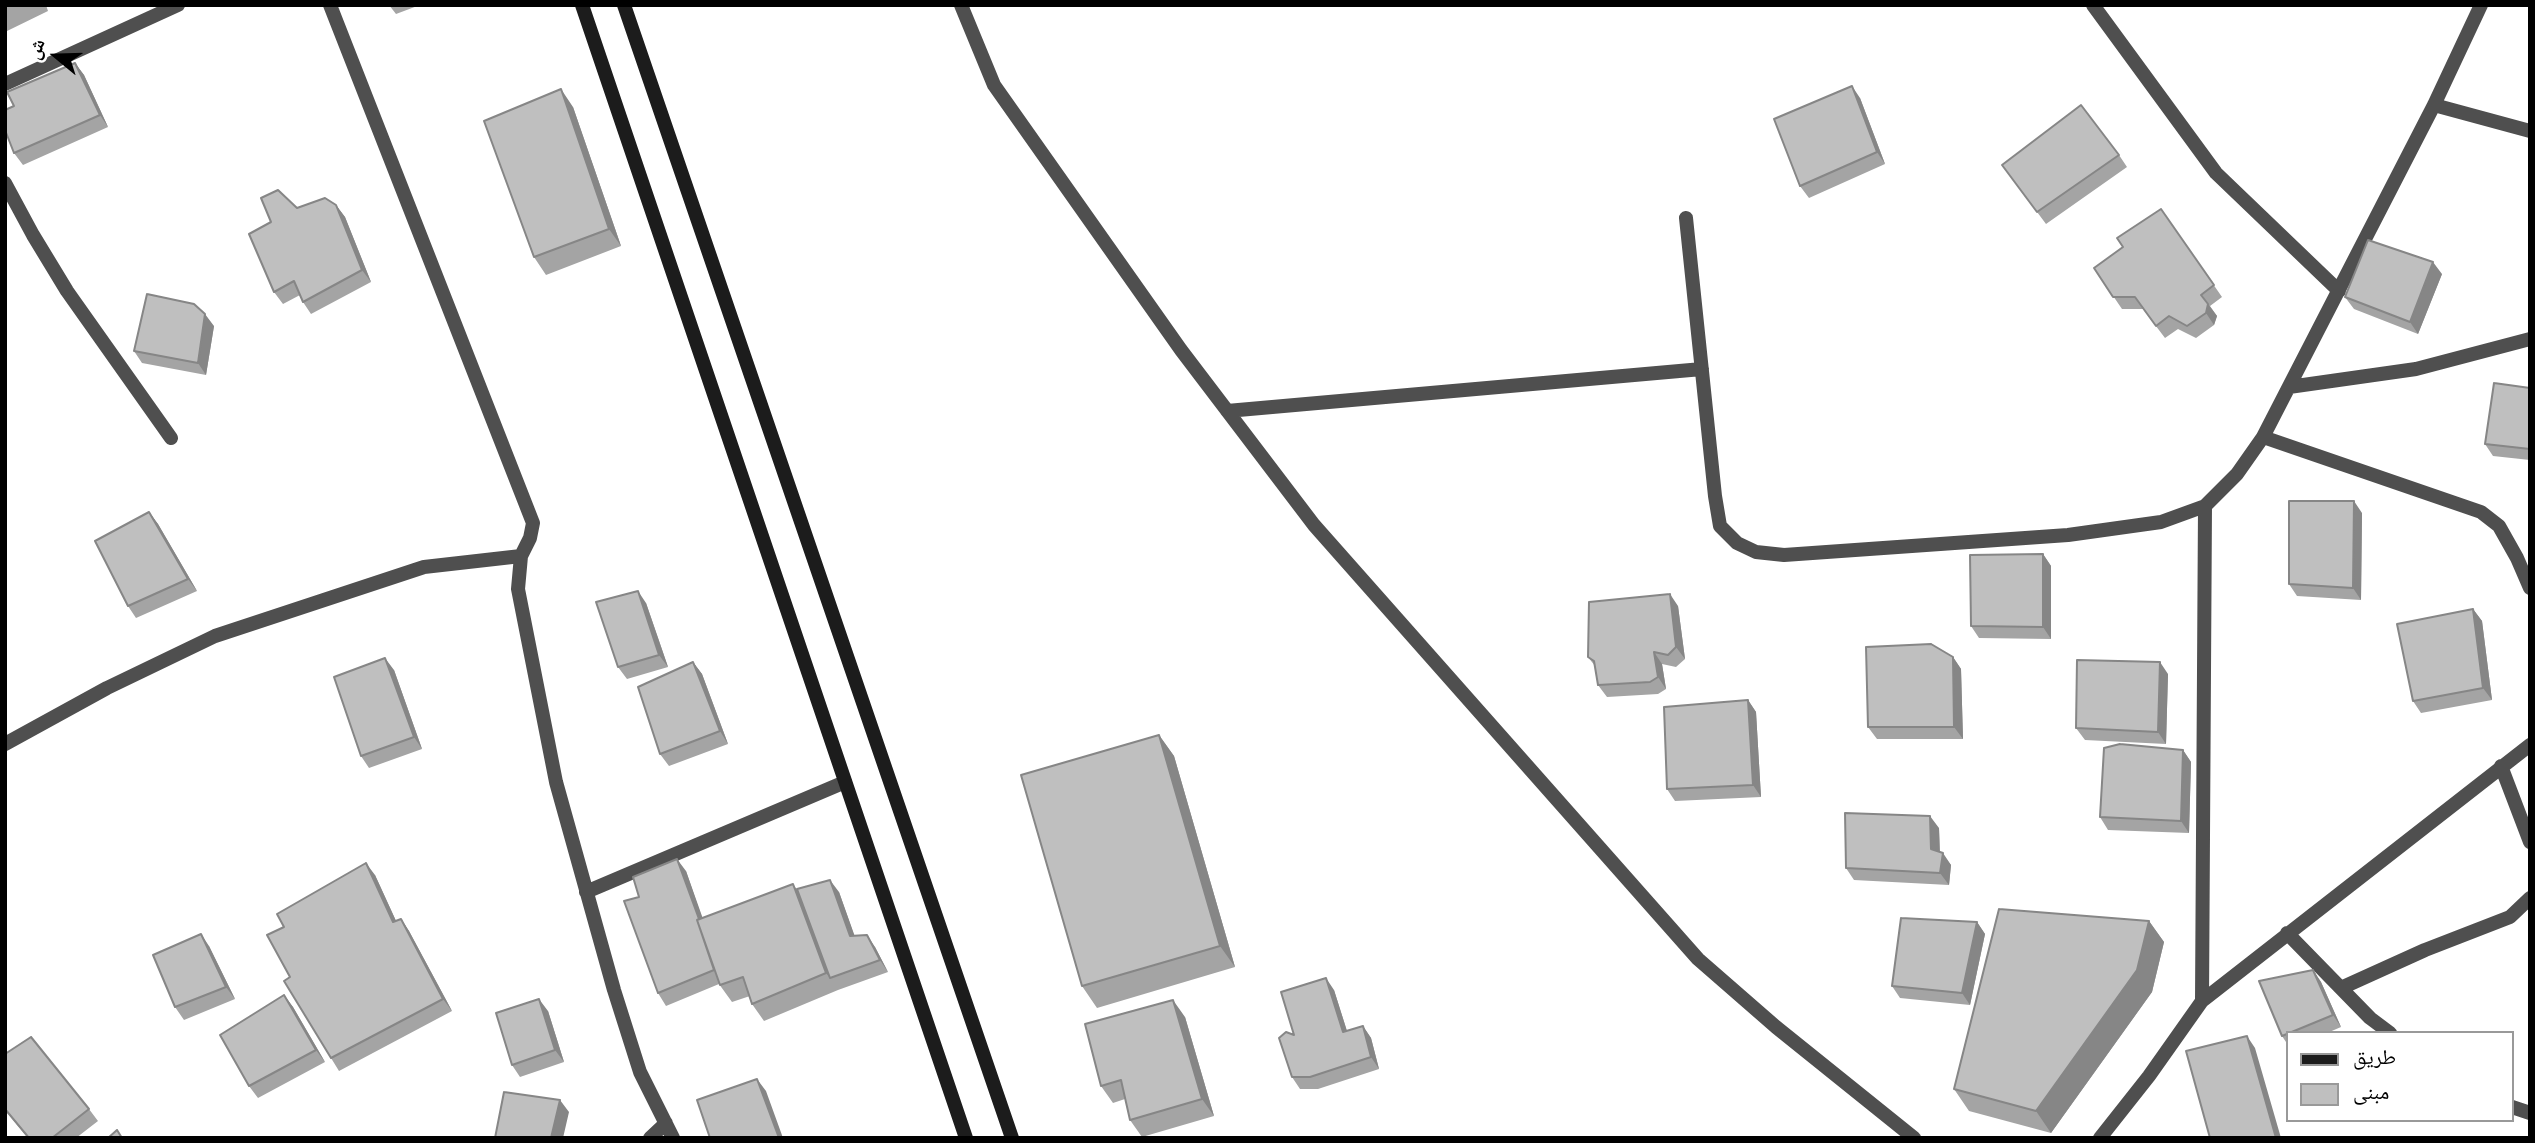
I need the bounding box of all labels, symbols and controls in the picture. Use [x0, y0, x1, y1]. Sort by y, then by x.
north arrow [21, 21, 91, 91]
text: ش [22, 36, 50, 62]
legend [2286, 1031, 2514, 1122]
text: طريق [2353, 1045, 2396, 1069]
text: مبنى [2353, 1080, 2389, 1104]

